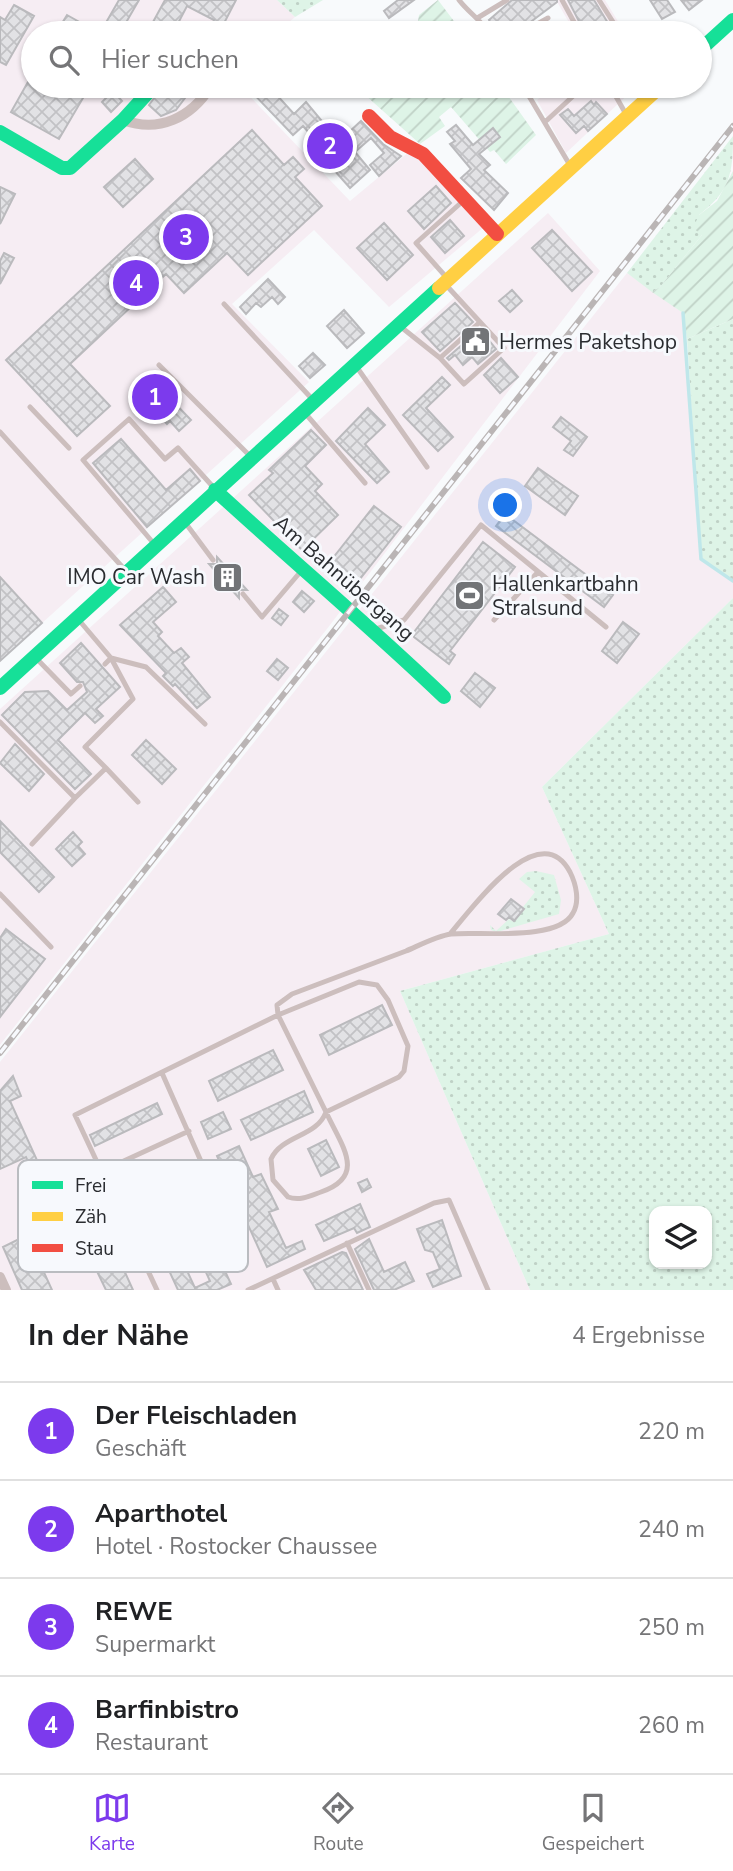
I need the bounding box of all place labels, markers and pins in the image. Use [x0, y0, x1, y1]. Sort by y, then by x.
pin: 2 [307, 120, 353, 172]
pin: 3 [163, 211, 209, 263]
pin: 4 [113, 257, 159, 309]
public building icon: Hermes Paketshop [459, 325, 493, 359]
place label: Hermes Paketshop [499, 328, 677, 356]
pin: 1 [132, 371, 178, 423]
building icon: IMO Car Wash [211, 560, 245, 594]
place label: IMO Car Wash [67, 563, 205, 591]
place label: Hallenkartbahn Stralsund [492, 570, 639, 622]
sports icon: Hallenkartbahn Stralsund [452, 579, 486, 613]

